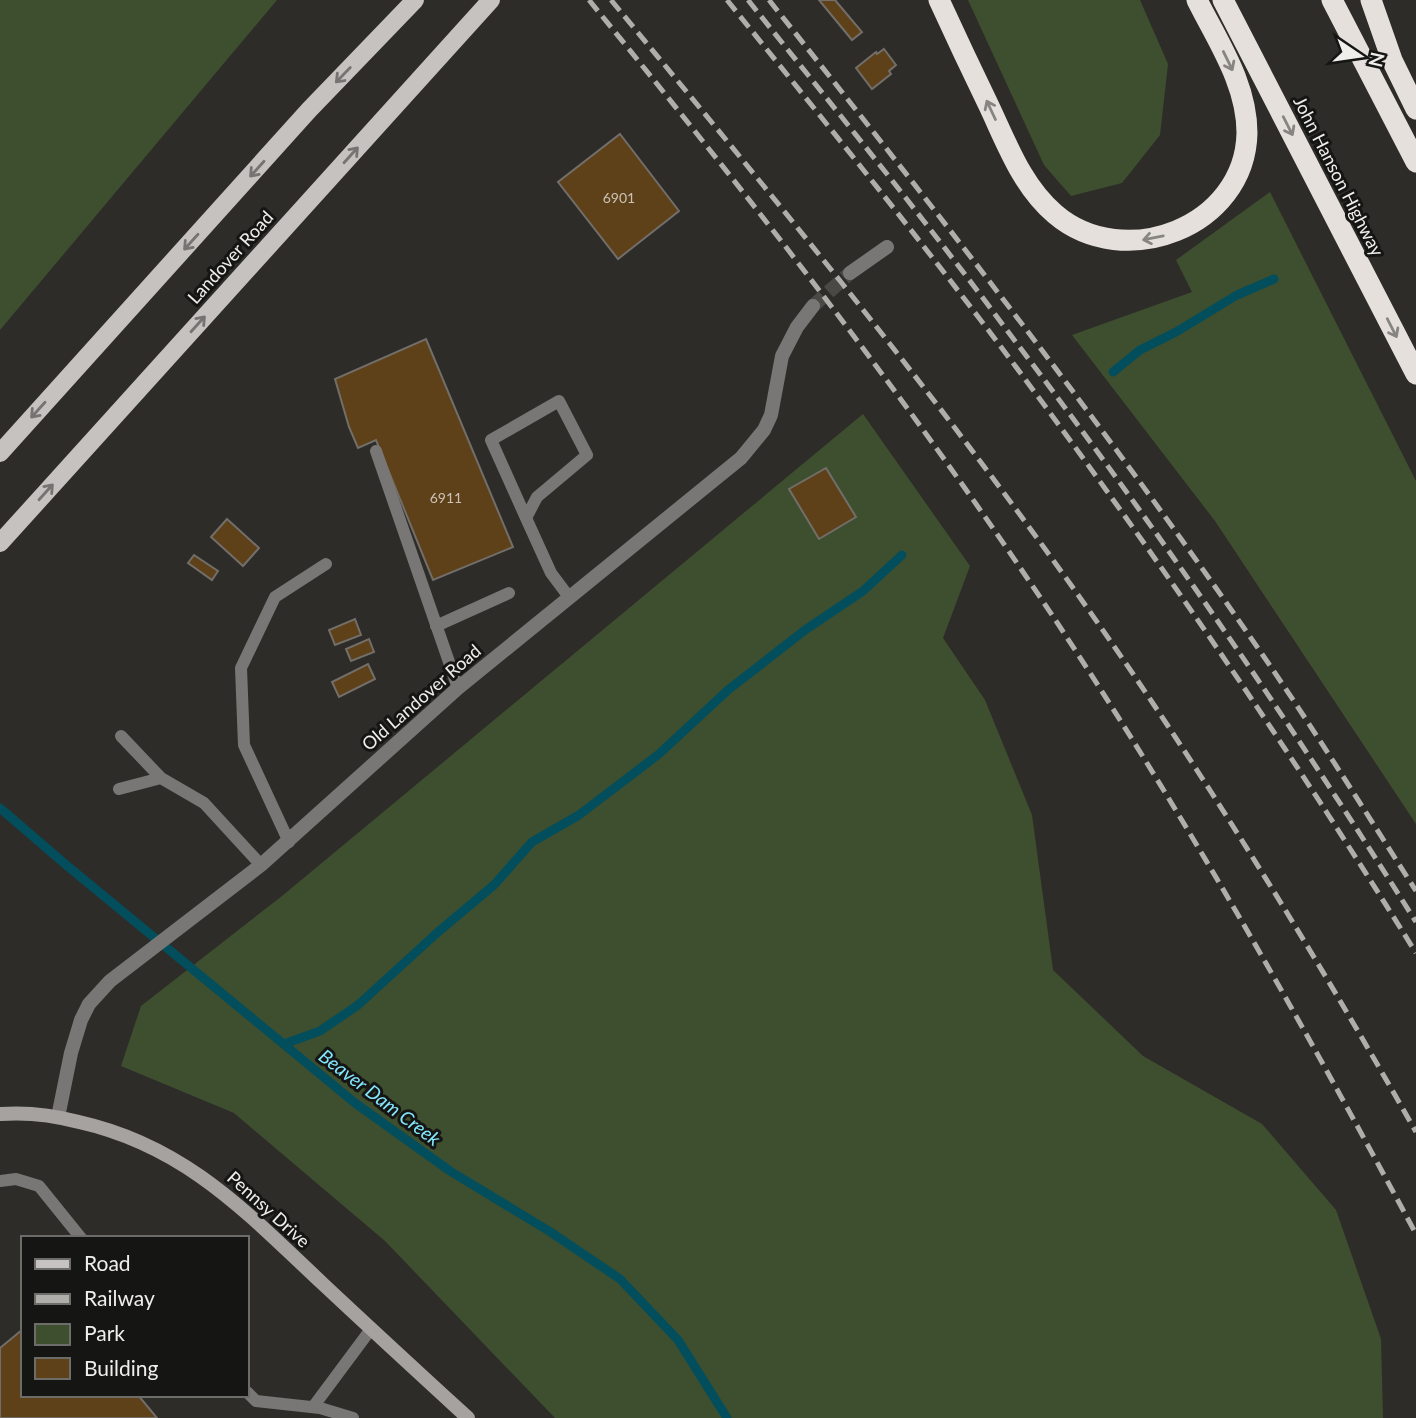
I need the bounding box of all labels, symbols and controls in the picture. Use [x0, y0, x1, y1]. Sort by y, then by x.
north arrow [1325, 21, 1395, 91]
one-way arrow [1221, 50, 1235, 71]
text: N [1364, 50, 1390, 70]
one-way arrow [335, 66, 352, 83]
street label: John Hanson Highway [1289, 92, 1389, 260]
one-way arrow [983, 100, 996, 121]
one-way arrow [1281, 115, 1295, 136]
one-way arrow [343, 146, 359, 164]
one-way arrow [249, 160, 265, 178]
house number: 6901 [603, 189, 635, 206]
street label: Landover Road [183, 206, 277, 308]
one-way arrow [1142, 232, 1165, 245]
one-way arrow [183, 233, 200, 250]
one-way arrow [190, 315, 206, 333]
one-way arrow [1386, 317, 1400, 338]
one-way arrow [30, 401, 47, 418]
one-way arrow [38, 483, 54, 501]
house number: 6911 [430, 489, 462, 506]
street label: Old Landover Road [357, 639, 485, 755]
water label: Beaver Dam Creek [315, 1044, 446, 1151]
street label: Pennsy Drive [223, 1166, 315, 1252]
legend [21, 1236, 248, 1397]
text: Road [84, 1250, 131, 1275]
text: Railway [84, 1285, 155, 1310]
text: Park [84, 1320, 125, 1345]
text: Building [84, 1355, 159, 1380]

